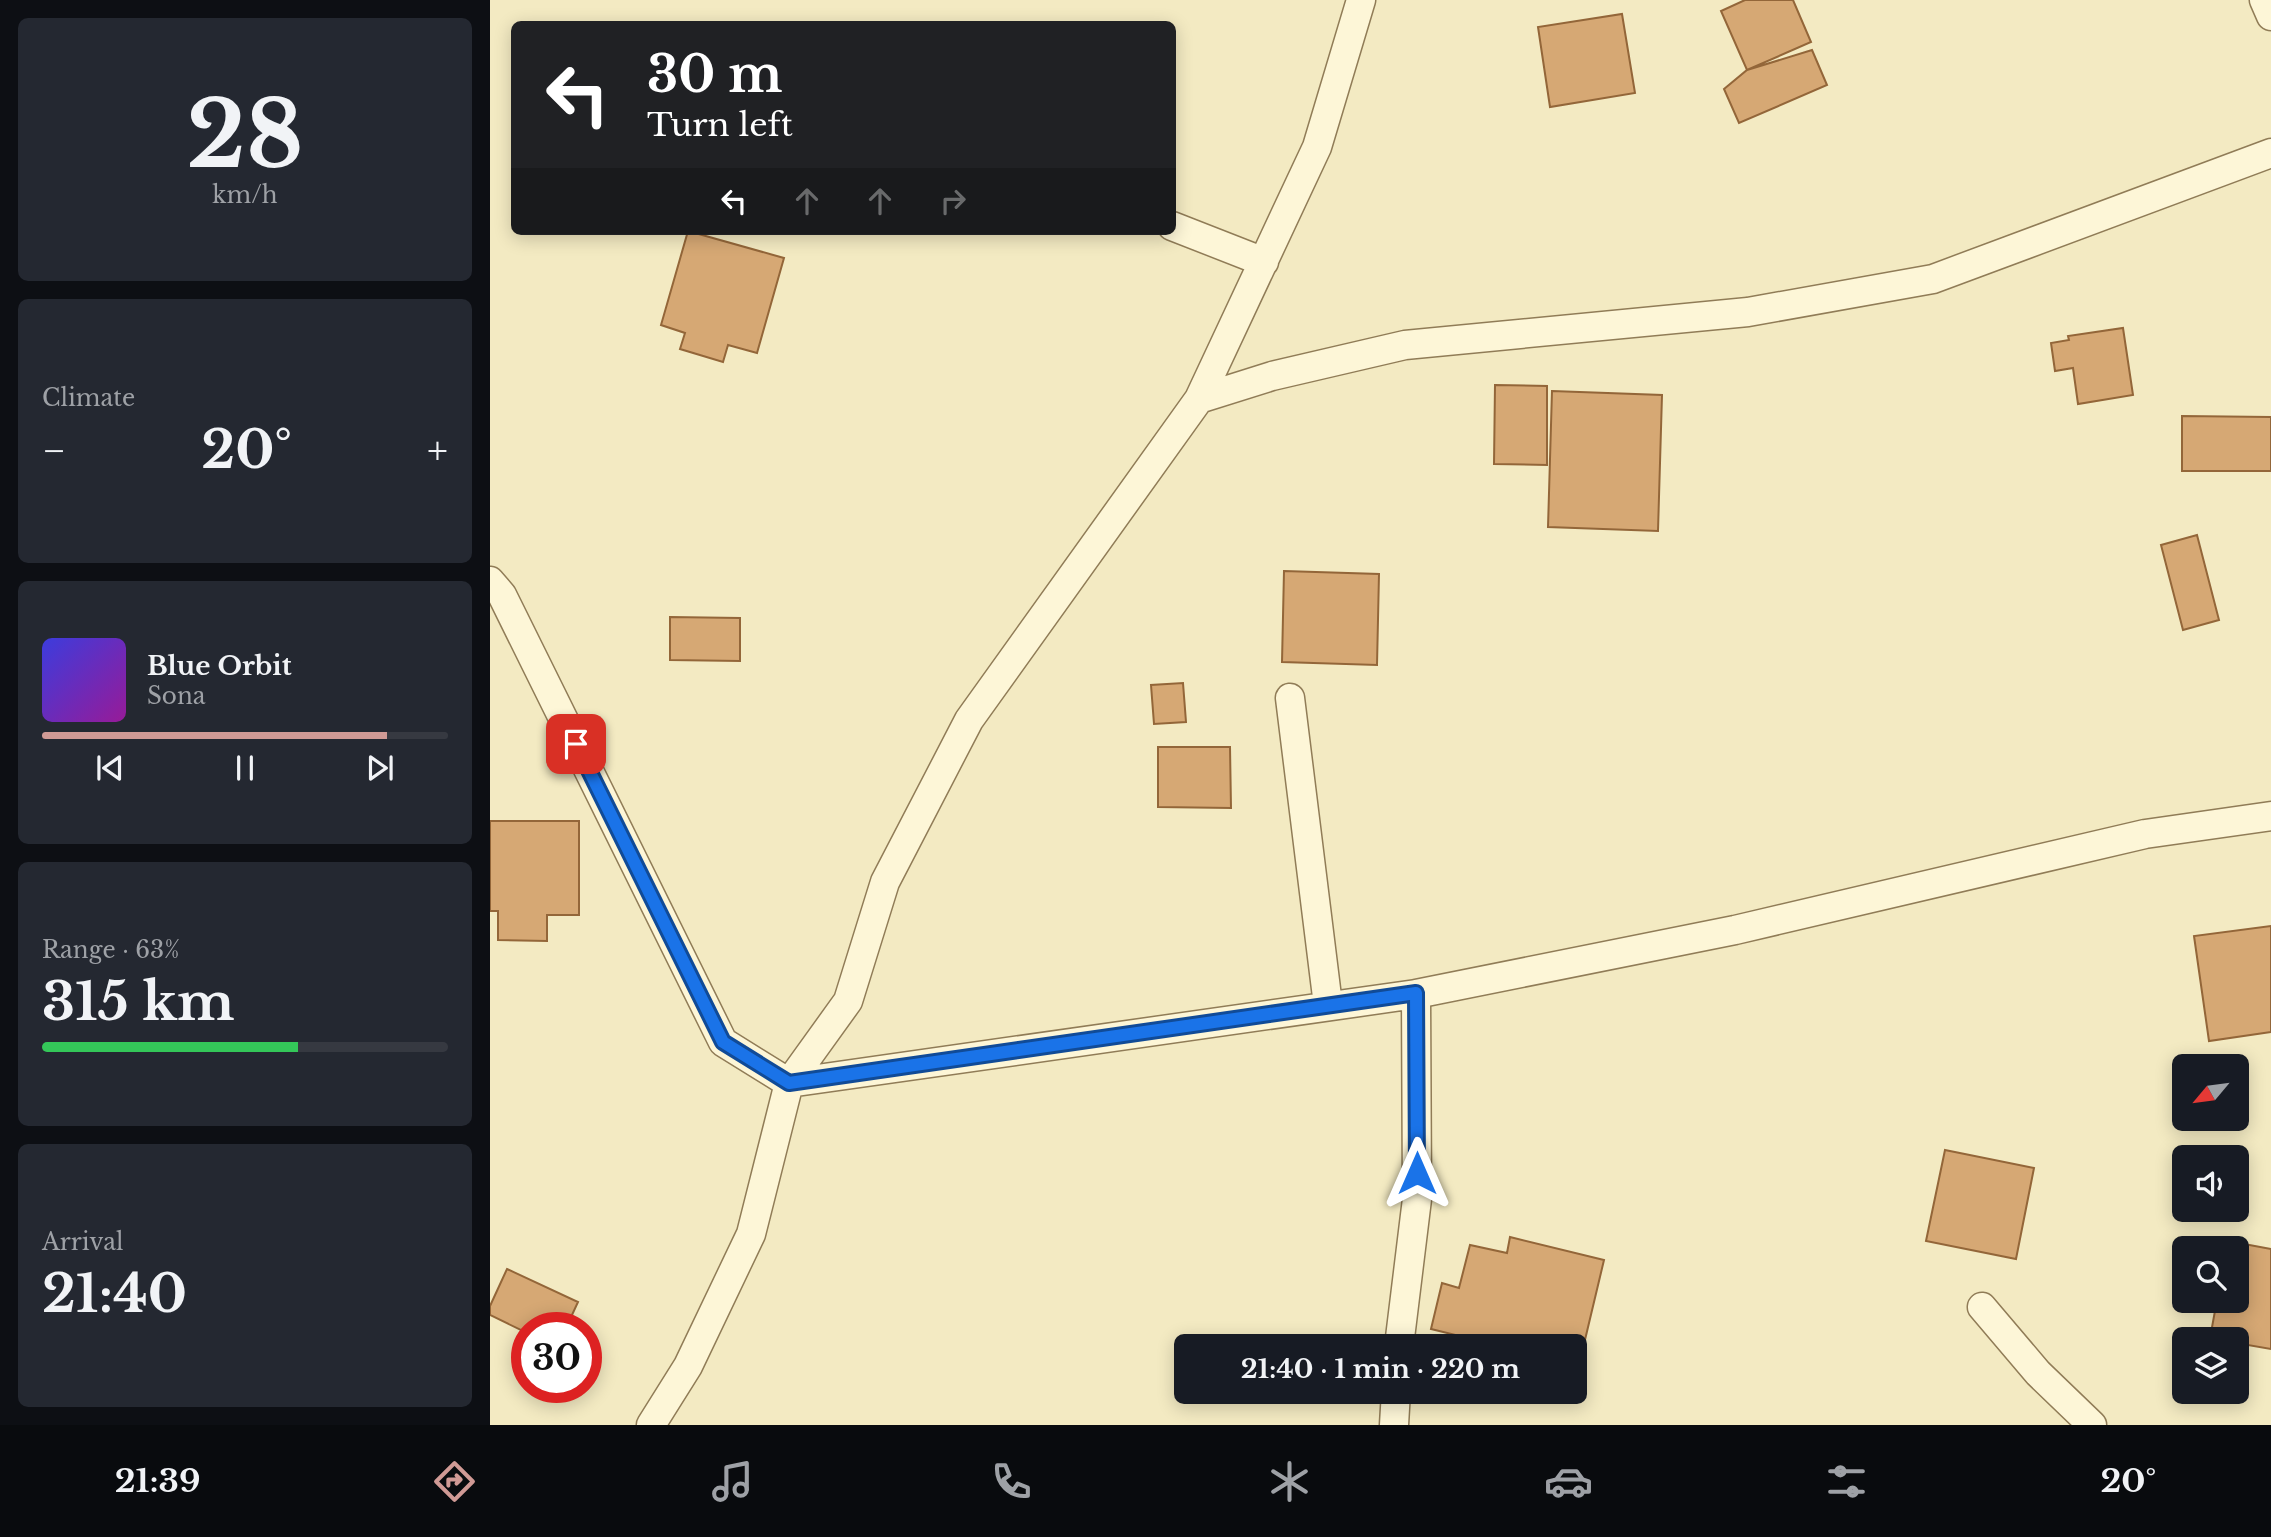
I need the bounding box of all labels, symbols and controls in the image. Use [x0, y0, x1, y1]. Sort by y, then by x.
text: 30 m [647, 44, 782, 105]
icon: left [532, 49, 623, 140]
text: 28 [186, 79, 304, 192]
text: Turn left [647, 105, 793, 145]
text: km/h [212, 181, 278, 209]
icon: left [715, 182, 753, 220]
icon: ahead [788, 182, 826, 220]
icon: ahead [861, 182, 899, 220]
icon: right [934, 182, 972, 220]
text: Climate [42, 384, 135, 412]
text: 20° [201, 418, 292, 482]
text: − [42, 427, 66, 474]
text: + [427, 427, 448, 474]
text: Blue Orbit [147, 650, 292, 682]
text: Sona [147, 682, 205, 710]
pin [546, 714, 606, 774]
icon: arrive [557, 725, 595, 763]
icon: previous [91, 749, 129, 787]
icon: pause [226, 749, 264, 787]
icon: next [361, 749, 399, 787]
text: Range · 63% [42, 936, 180, 964]
text: 315 km [42, 970, 235, 1034]
north arrow [2172, 1054, 2249, 1130]
map controls [2172, 1054, 2249, 1404]
position arrow [1380, 1136, 1454, 1210]
button: sound [2172, 1145, 2249, 1222]
text: Arrival [42, 1228, 123, 1256]
button: search [2172, 1236, 2249, 1313]
text: 21:40 [42, 1262, 187, 1326]
speed limit sign: 30 [511, 1312, 602, 1403]
button: layers [2172, 1327, 2249, 1404]
text: 21:40 · 1 min · 220 m [1241, 1353, 1520, 1385]
icon: directions [430, 1457, 479, 1506]
icon: music [708, 1457, 757, 1506]
icon: phone [987, 1457, 1036, 1506]
icon: climate [1265, 1457, 1314, 1506]
icon: car [1544, 1457, 1593, 1506]
icon: filters [1822, 1457, 1871, 1506]
text: 21:39 [115, 1461, 201, 1501]
text: 20° [2100, 1461, 2156, 1501]

